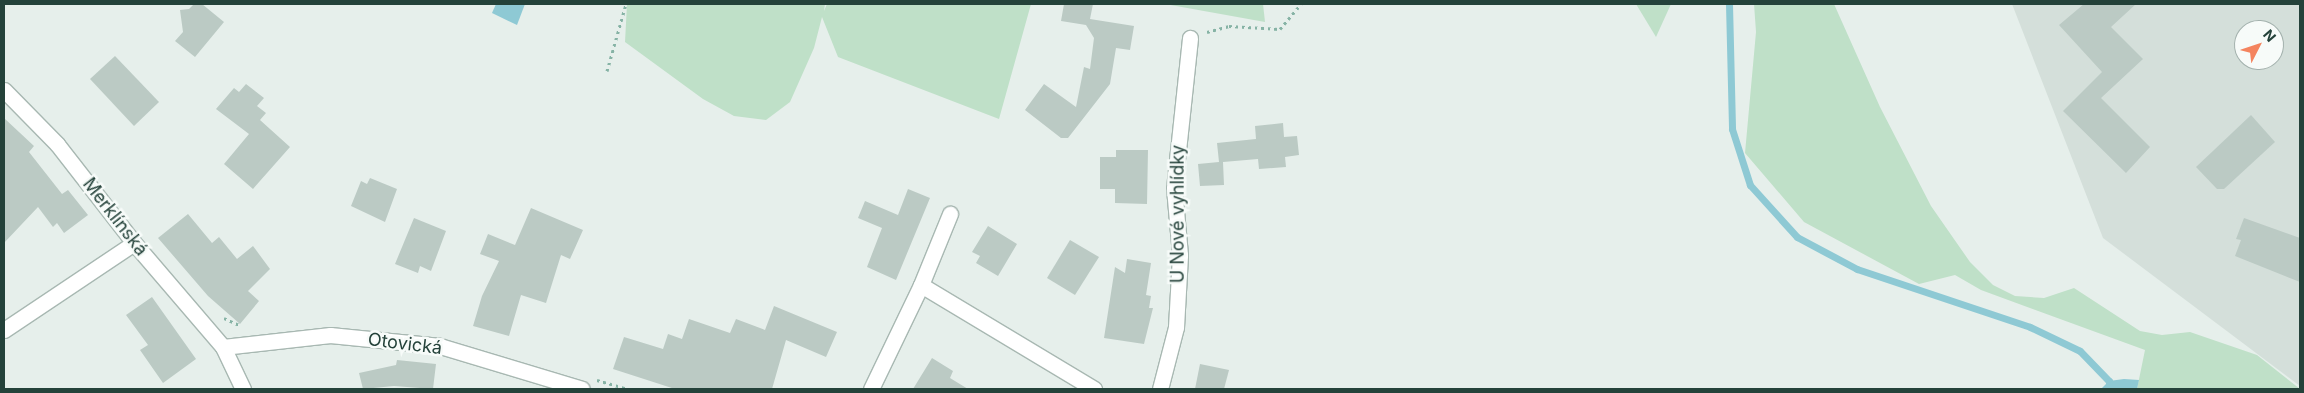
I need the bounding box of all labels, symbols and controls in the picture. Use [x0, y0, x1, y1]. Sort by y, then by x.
north arrow [2234, 20, 2284, 70]
text: N [2260, 26, 2280, 45]
street label: U Nové vyhlídky [1167, 145, 1189, 283]
street label: Merklínská [78, 174, 152, 260]
street label: Otovická [367, 329, 443, 359]

